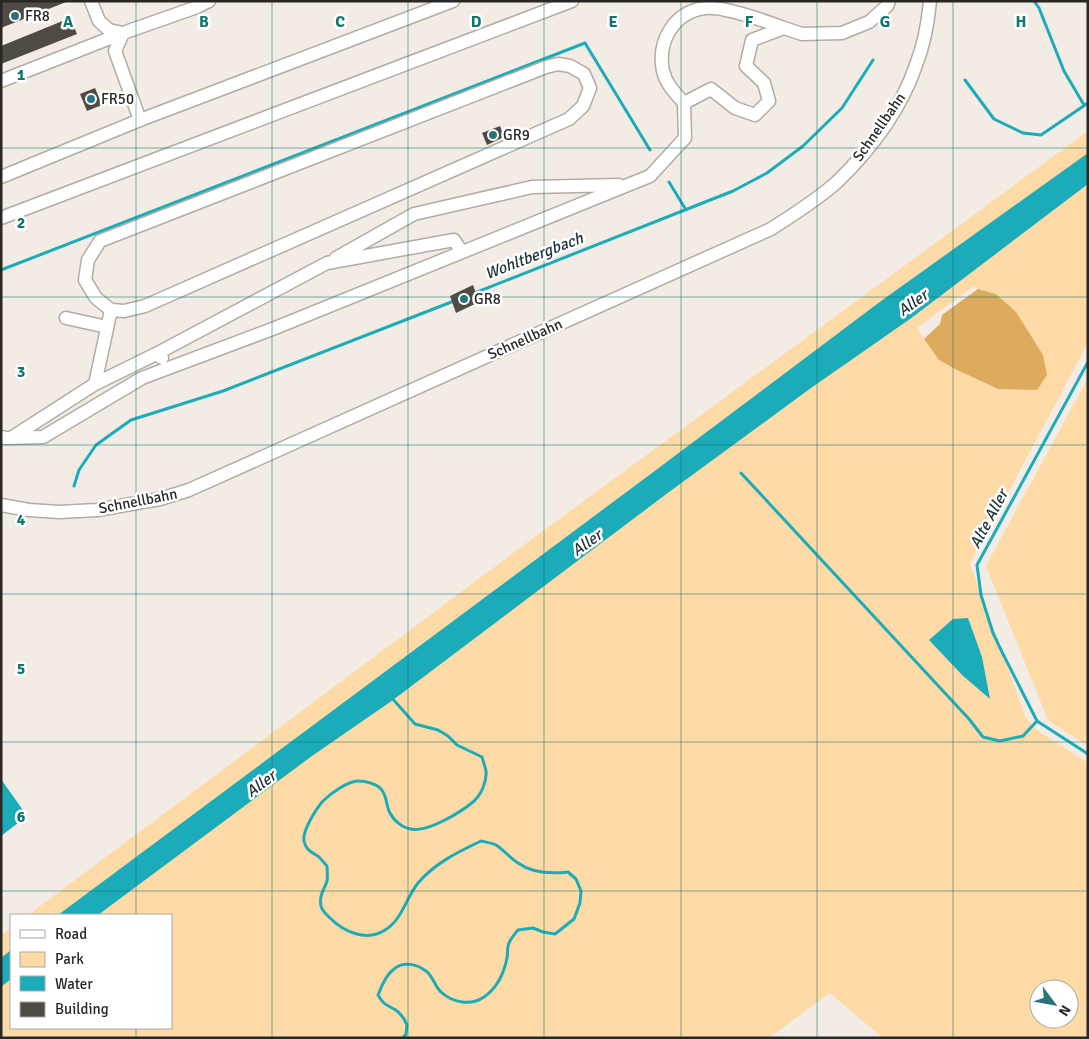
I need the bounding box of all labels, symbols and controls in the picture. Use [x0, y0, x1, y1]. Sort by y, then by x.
place label: FR8 [25, 7, 50, 25]
marker: FR8 [9, 10, 21, 22]
text: A [63, 12, 74, 32]
text: B [199, 12, 209, 32]
text: C [335, 12, 345, 32]
text: D [471, 12, 482, 32]
text: E [608, 12, 618, 32]
text: F [745, 12, 754, 32]
text: G [880, 12, 890, 32]
text: H [1016, 12, 1026, 32]
text: 1 [17, 65, 26, 85]
street label: Schnellbahn [849, 89, 909, 165]
place label: FR50 [101, 90, 134, 108]
marker: FR50 [85, 93, 97, 105]
place label: GR9 [503, 126, 530, 144]
marker: GR9 [487, 129, 499, 141]
text: 2 [17, 213, 25, 233]
water label: Wohltbergbach [482, 228, 587, 284]
water label: Aller [894, 284, 934, 321]
place label: GR8 [474, 290, 501, 308]
marker: GR8 [458, 293, 470, 305]
street label: Schnellbahn [485, 315, 565, 363]
text: 3 [17, 362, 25, 382]
water label: Alte Aller [965, 484, 1014, 552]
street label: Schnellbahn [97, 485, 179, 517]
text: 4 [17, 510, 26, 530]
water label: Aller [568, 524, 608, 561]
text: 5 [17, 659, 25, 679]
water label: Aller [242, 765, 282, 802]
text: 6 [17, 807, 26, 827]
legend [10, 914, 172, 1029]
text: Road [55, 925, 87, 943]
text: Park [55, 950, 84, 968]
text: Water [55, 975, 93, 993]
north arrow [1029, 979, 1079, 1029]
text: Building [55, 1000, 109, 1018]
text: N [1055, 1002, 1074, 1019]

